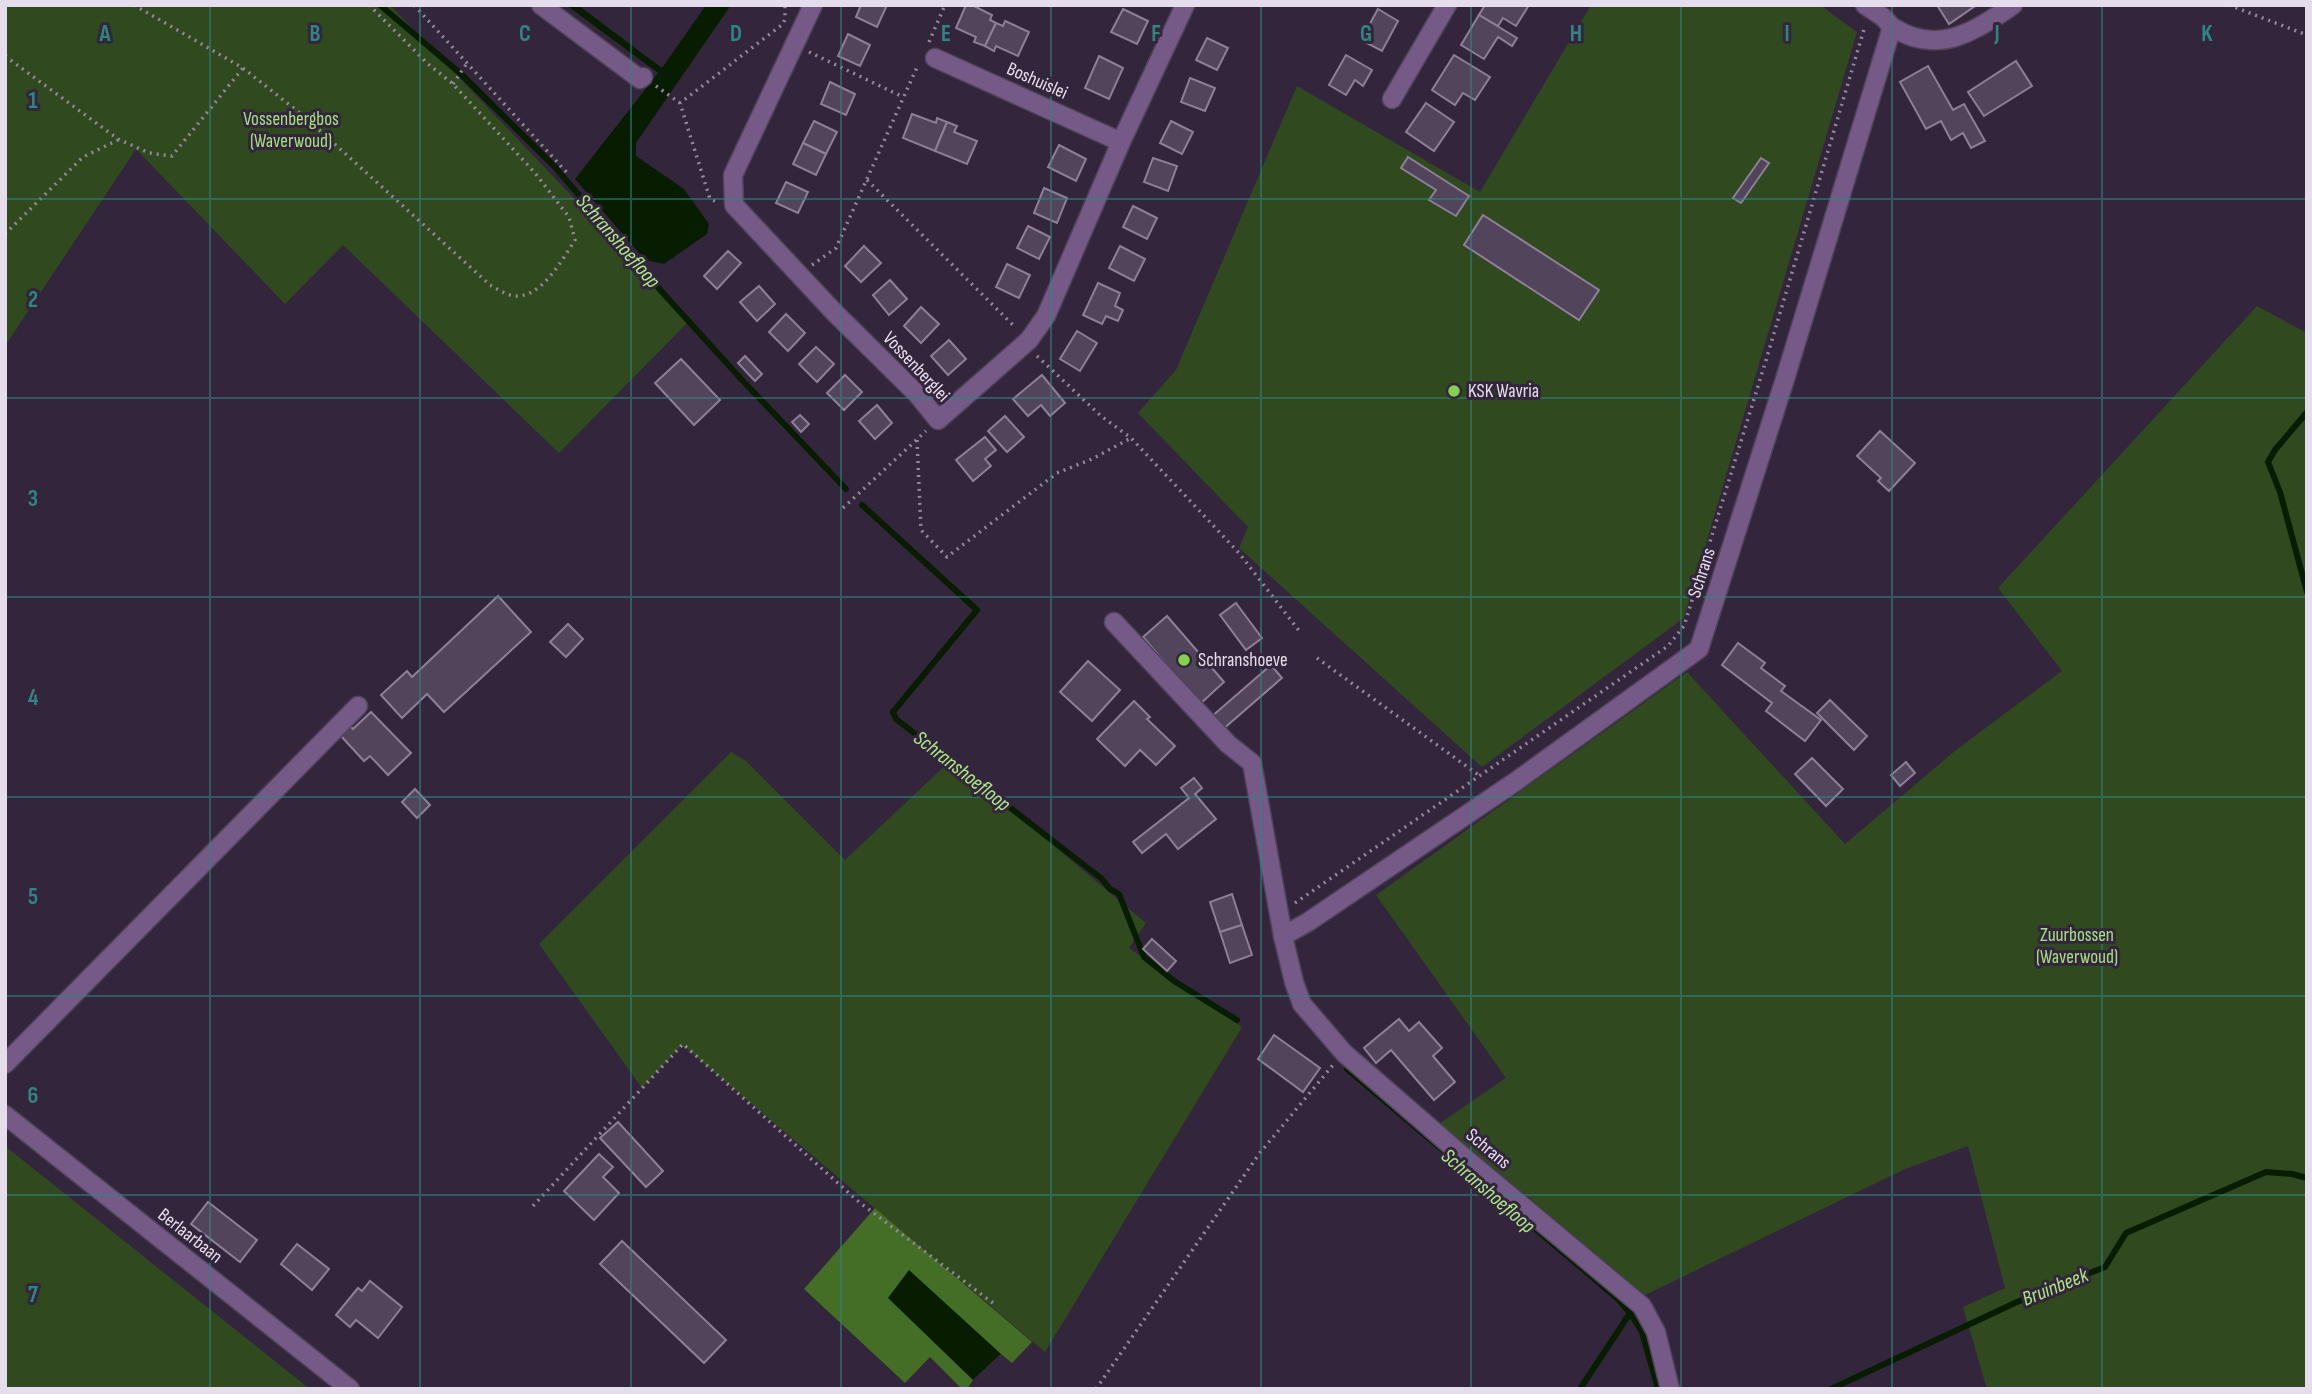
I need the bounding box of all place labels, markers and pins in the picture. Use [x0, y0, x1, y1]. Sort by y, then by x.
place label: KSK Wavria [1468, 380, 1539, 403]
marker: KSK Wavria [1446, 383, 1462, 399]
place label: Schranshoeve [1198, 649, 1288, 672]
marker: Schranshoeve [1176, 652, 1192, 668]

